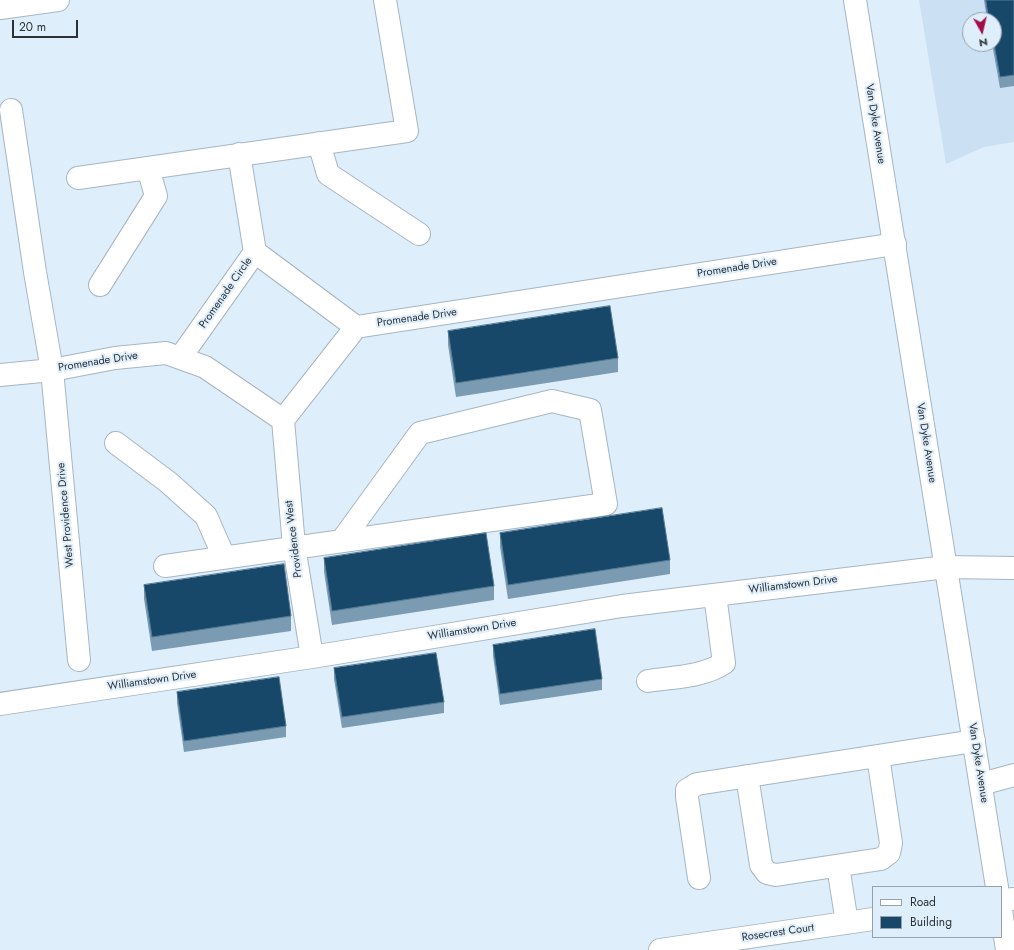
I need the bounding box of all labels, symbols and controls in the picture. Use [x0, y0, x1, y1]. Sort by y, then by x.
scale bar [14, 12, 80, 38]
north arrow [962, 12, 1002, 52]
text: 20 m [19, 18, 46, 36]
text: N [978, 34, 989, 51]
street label: Van Dyke Avenue [862, 83, 888, 165]
street label: Promenade Circle [197, 255, 255, 331]
street label: Promenade Drive [696, 255, 778, 281]
street label: Promenade Drive [376, 306, 458, 330]
street label: Promenade Drive [57, 349, 139, 375]
street label: Van Dyke Avenue [913, 402, 939, 484]
street label: West Providence Drive [55, 462, 77, 568]
street label: Providence West [283, 500, 305, 578]
street label: Williamstown Drive [748, 573, 838, 597]
street label: Williamstown Drive [427, 616, 517, 644]
street label: Williamstown Drive [107, 668, 197, 694]
street label: Van Dyke Avenue [965, 722, 991, 804]
legend [872, 886, 1002, 938]
text: Road [910, 893, 936, 911]
text: Building [910, 913, 952, 931]
street label: Rosecrest Court [741, 921, 815, 945]

